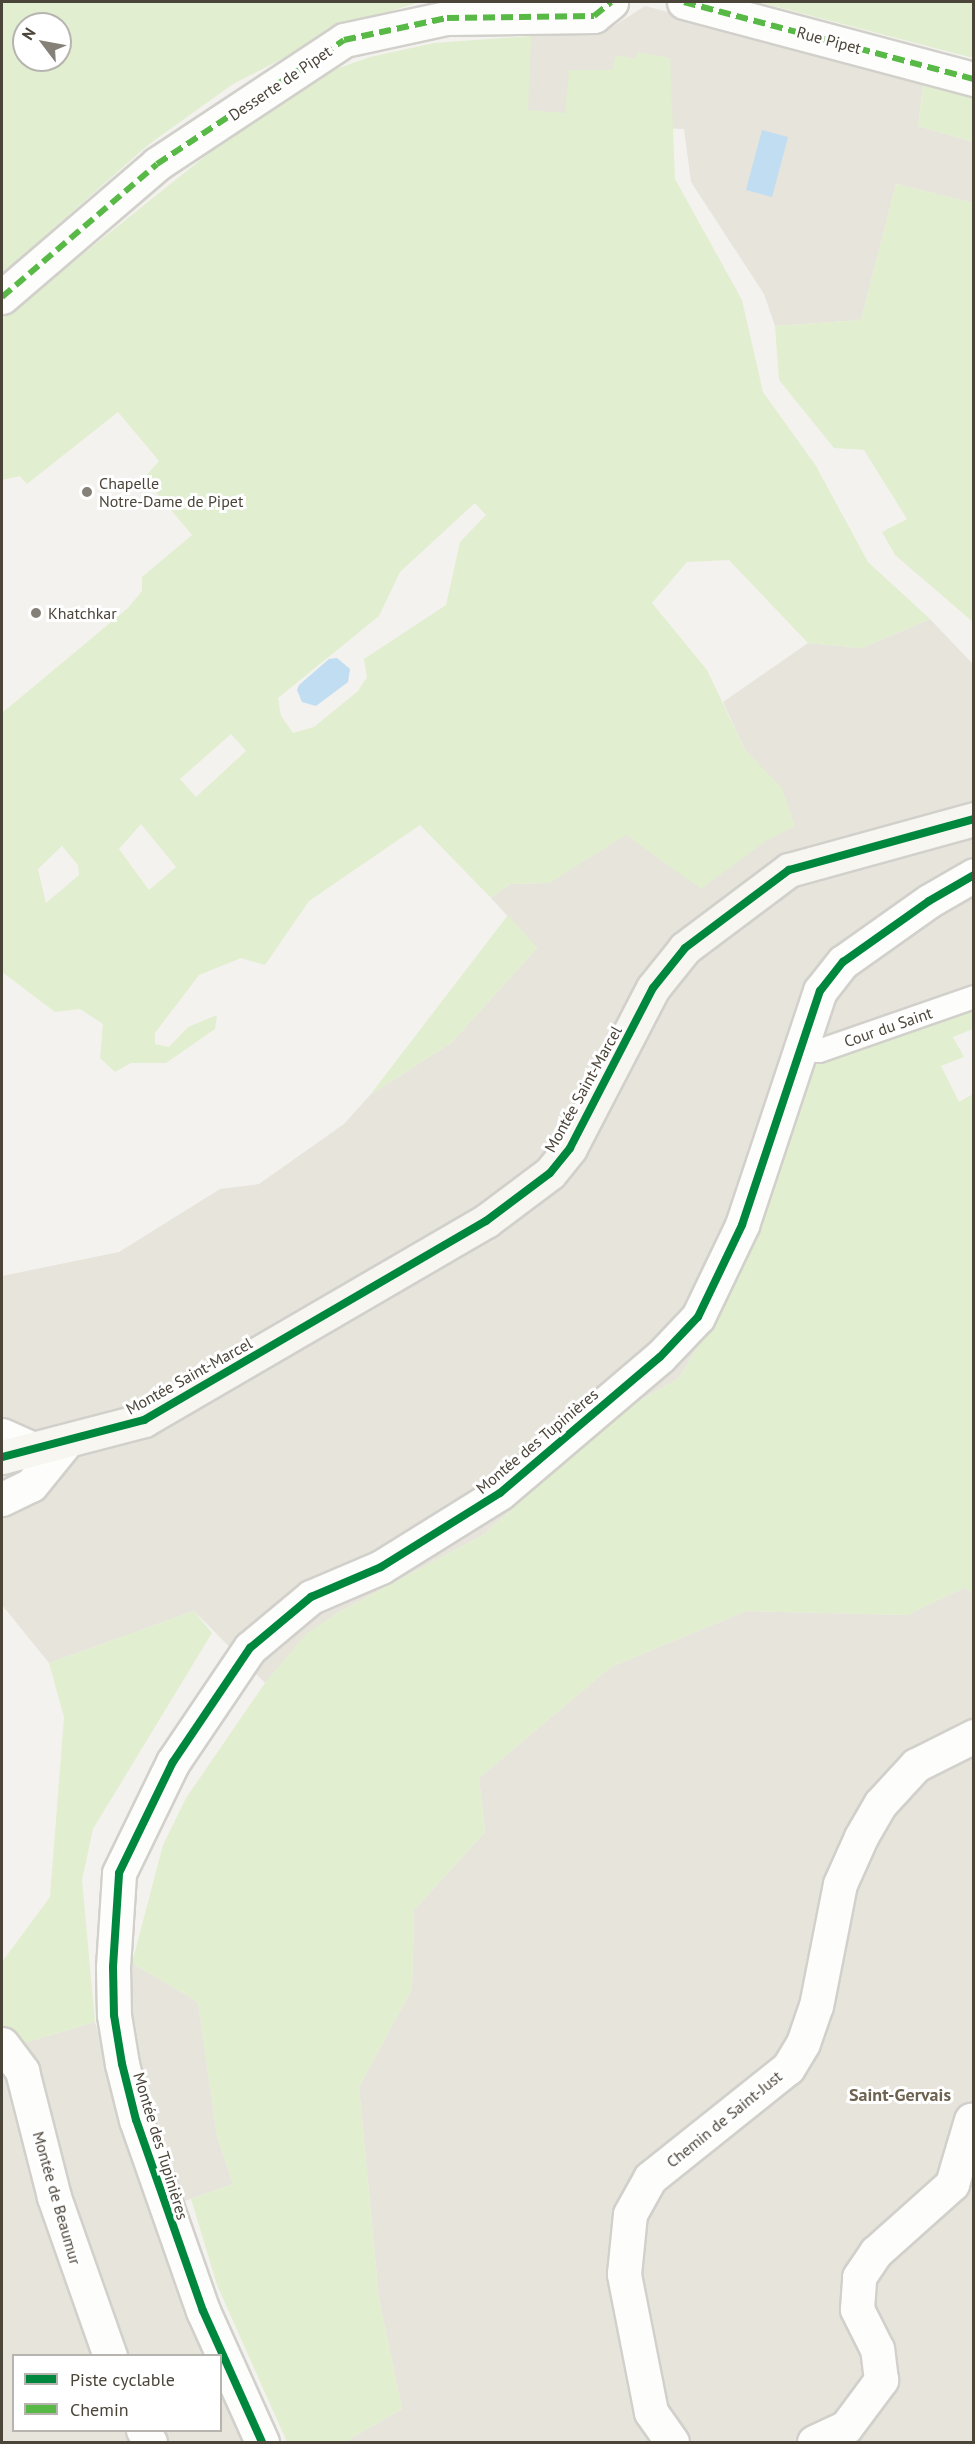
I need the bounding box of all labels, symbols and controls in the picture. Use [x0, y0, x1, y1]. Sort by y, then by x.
north arrow [12, 12, 72, 72]
street label: Rue Pipet [795, 22, 863, 58]
text: N [17, 24, 40, 43]
street label: Desserte de Pipet [225, 41, 335, 125]
place label: Chapelle Notre-Dame de Pipet [99, 473, 243, 511]
marker: Chapelle Notre-Dame de Pipet [80, 485, 94, 499]
place label: Khatchkar [48, 603, 117, 623]
marker: Khatchkar [29, 606, 43, 620]
street label: Cour du Saint [841, 1003, 935, 1051]
street label: Montée Saint-Marcel [540, 1023, 626, 1155]
street label: Montée Saint-Marcel [123, 1333, 255, 1419]
street label: Montée des Tupinières [472, 1384, 602, 1498]
street label: Chemin de Saint-Just [662, 2067, 786, 2171]
street label: Montée des Tupinières [129, 2070, 193, 2222]
district label: Saint-Gervais [849, 2084, 951, 2106]
street label: Montée de Beaumur [29, 2129, 85, 2267]
legend [12, 2354, 222, 2432]
text: Piste cyclable [70, 2368, 175, 2391]
text: Chemin [70, 2398, 129, 2421]

